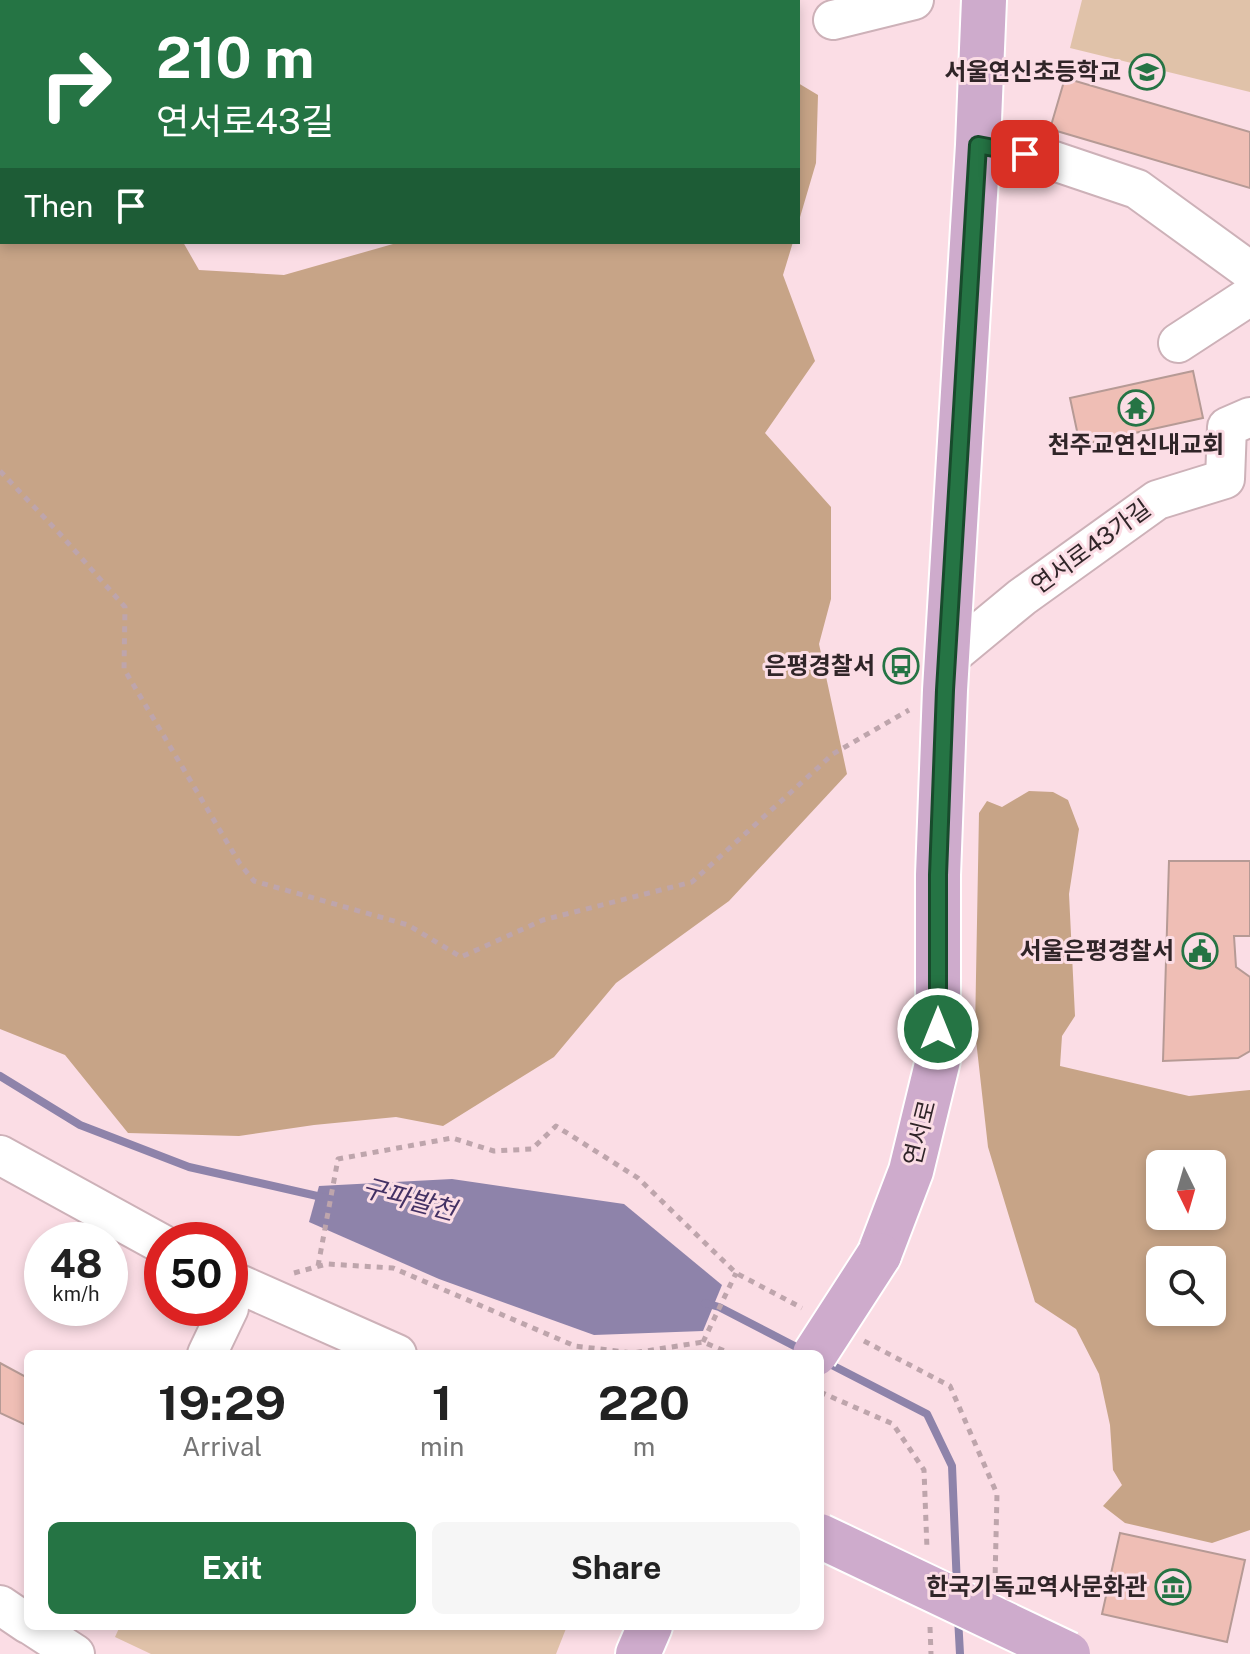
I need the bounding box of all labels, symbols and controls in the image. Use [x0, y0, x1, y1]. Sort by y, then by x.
text: 210 m [156, 25, 314, 91]
icon: right [24, 32, 128, 136]
school or university icon: 서울연신초등학교 [1128, 53, 1166, 91]
place label: 서울연신초등학교 [944, 57, 1121, 85]
text: 연서로43길 [156, 100, 334, 142]
pin [991, 120, 1059, 188]
icon: arrive [1003, 132, 1047, 176]
icon: arrive [109, 184, 153, 228]
text: Then [24, 188, 93, 224]
temple icon: 천주교연신내교회 [1117, 389, 1155, 427]
place label: 천주교연신내교회 [1048, 430, 1224, 458]
street label: 연서로43가길 [1025, 494, 1156, 599]
bus stop icon: 은평경찰서 [882, 647, 920, 685]
place label: 은평경찰서 [765, 651, 875, 679]
public building icon: 서울은평경찰서 [1181, 932, 1219, 970]
place label: 서울은평경찰서 [1019, 936, 1174, 964]
position arrow [896, 987, 980, 1071]
street label: 연서로 [897, 1097, 941, 1168]
north arrow [1146, 1150, 1226, 1230]
map controls [1146, 1150, 1226, 1326]
water label: 구파발천 [359, 1171, 462, 1227]
speed limit sign: 50 [144, 1222, 248, 1326]
text: 48 [49, 1240, 103, 1287]
button: search [1146, 1246, 1226, 1326]
text: km/h [52, 1282, 100, 1306]
text: 19:29 [158, 1374, 286, 1431]
text: 1 [432, 1374, 452, 1431]
text: 220 [598, 1374, 690, 1431]
text: Arrival [182, 1431, 262, 1462]
text: min [420, 1431, 464, 1462]
text: m [633, 1431, 655, 1462]
button: Exit [48, 1522, 416, 1614]
button: Share [432, 1522, 800, 1614]
museum icon: 한국기독교역사문화관 [1154, 1568, 1192, 1606]
place label: 한국기독교역사문화관 [926, 1572, 1147, 1600]

